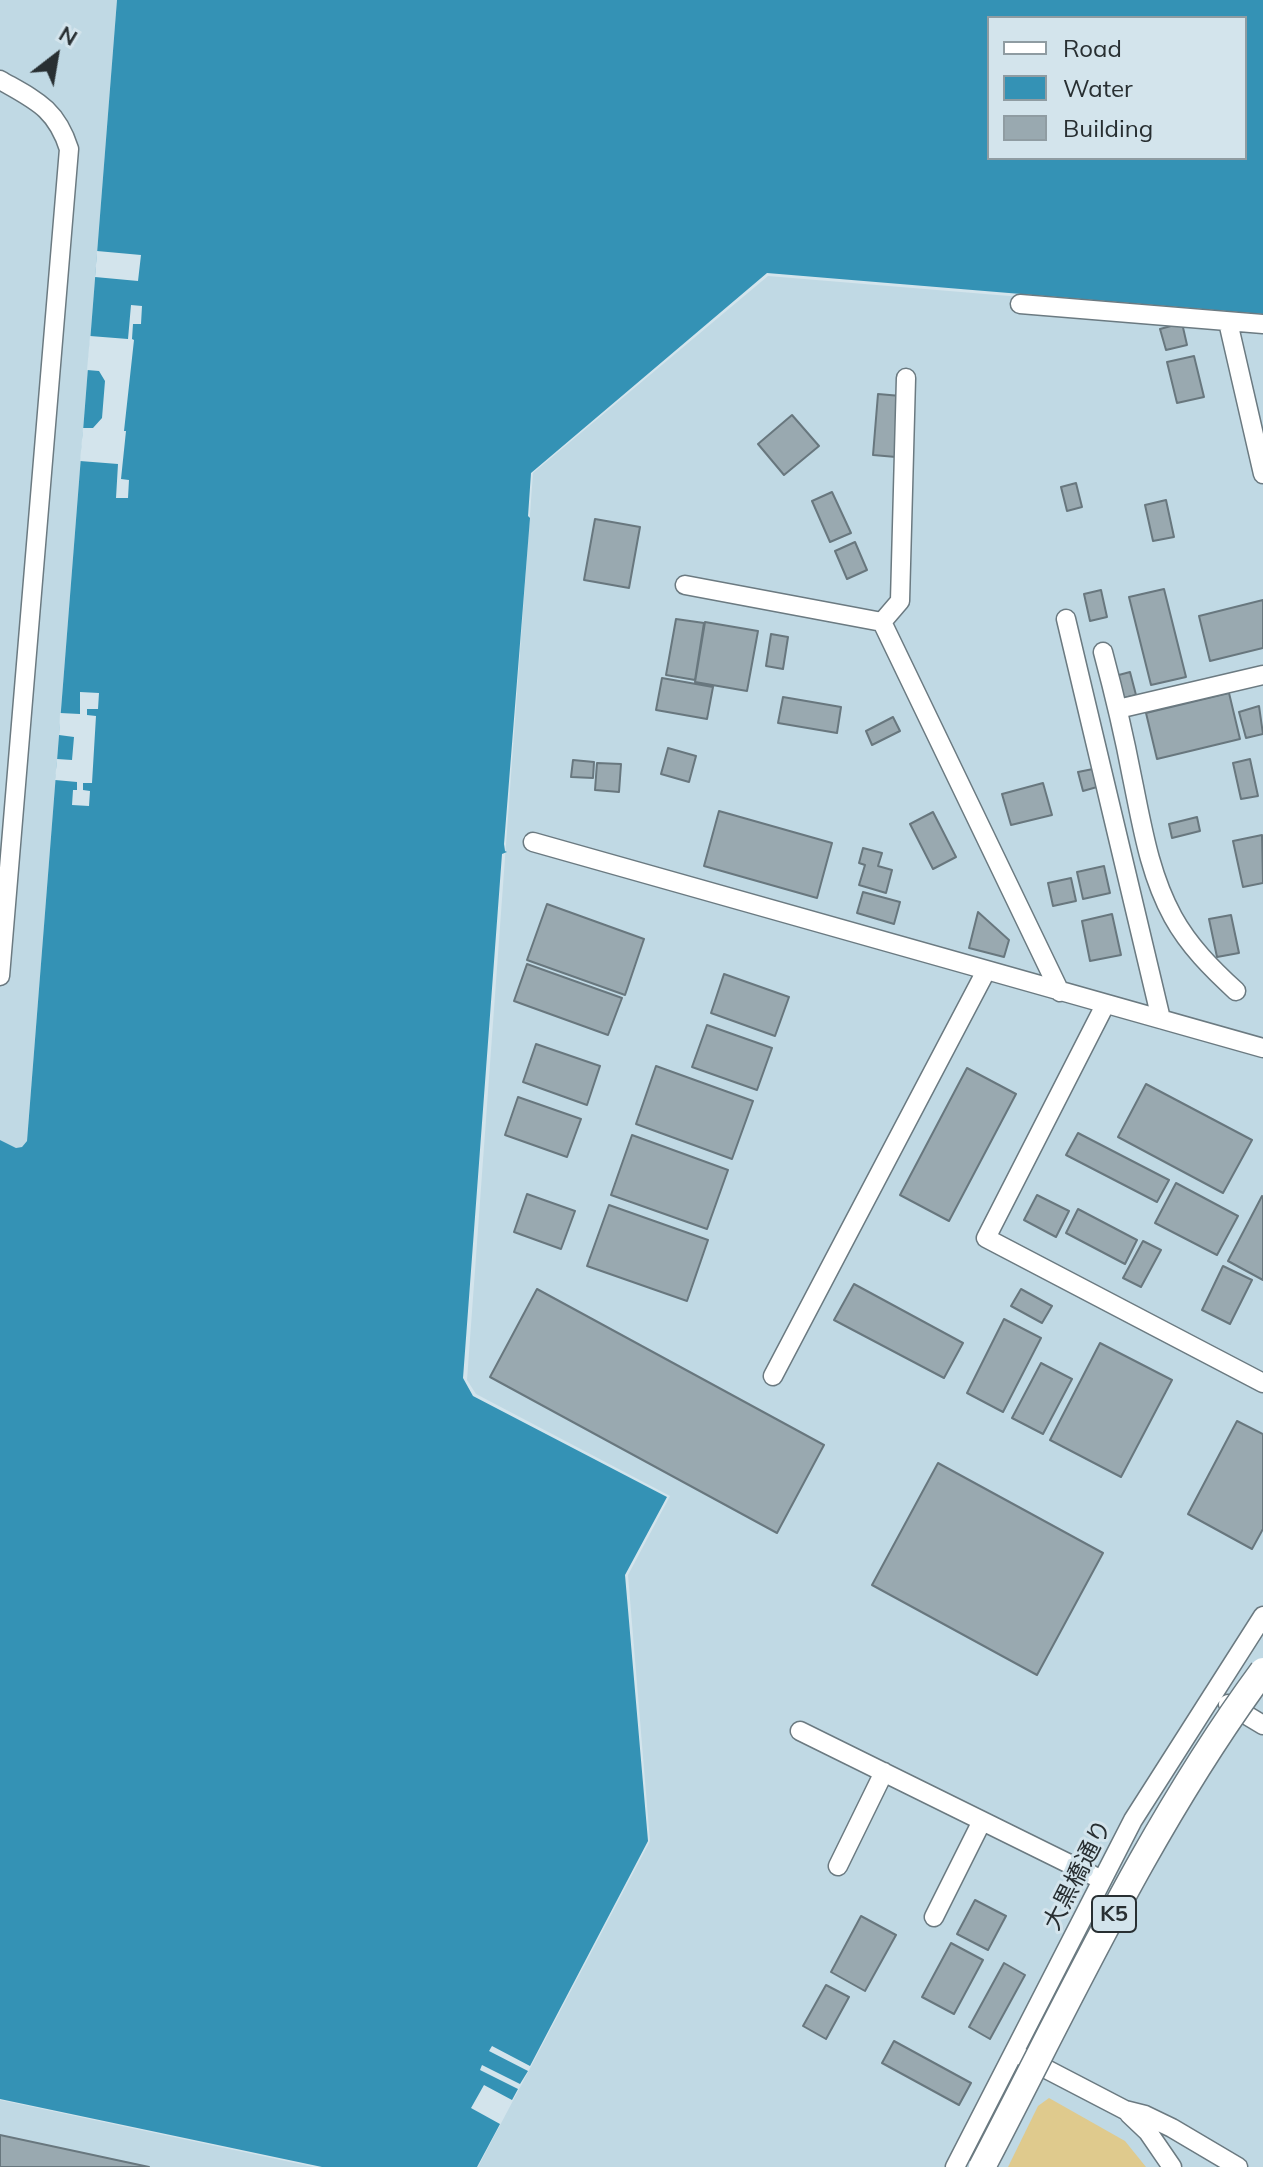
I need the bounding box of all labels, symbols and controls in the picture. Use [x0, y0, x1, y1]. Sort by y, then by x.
north arrow [16, 16, 96, 96]
legend [987, 16, 1247, 160]
text: N [54, 19, 83, 52]
text: Road [1063, 33, 1122, 63]
text: Water [1063, 73, 1133, 103]
text: Building [1063, 113, 1153, 143]
street label: 大黒橋通り [1038, 1815, 1118, 1935]
road number: K5 [1092, 1896, 1136, 1932]

